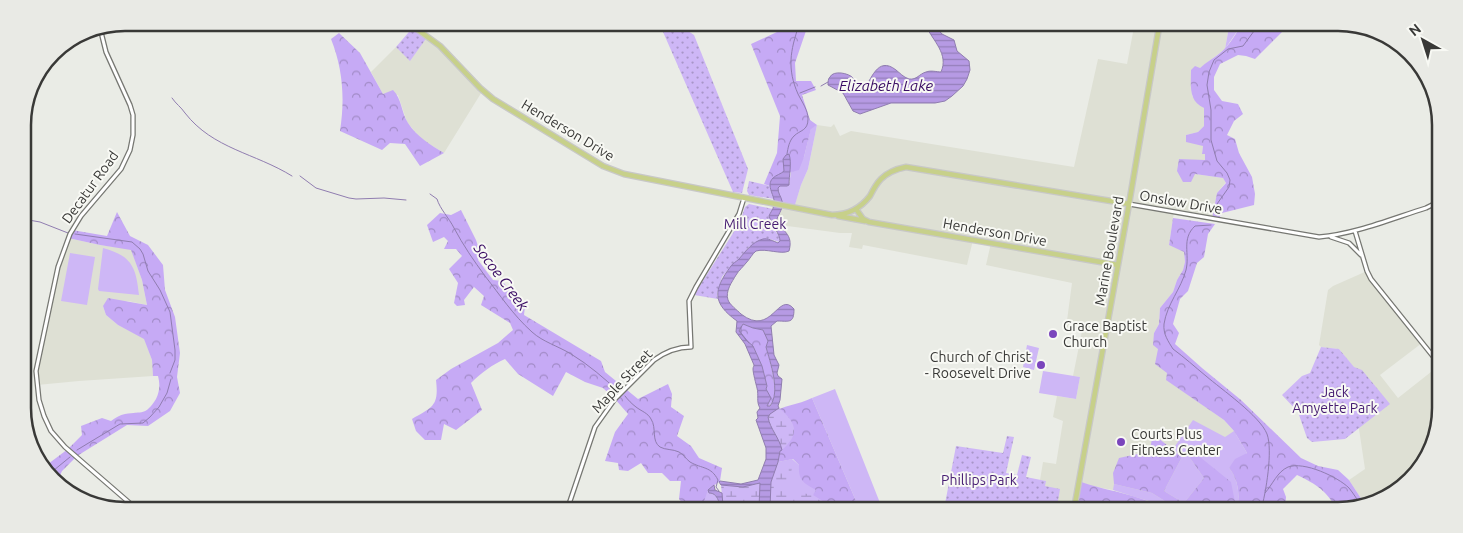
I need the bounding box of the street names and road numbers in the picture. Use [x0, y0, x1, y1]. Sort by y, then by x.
street label: Henderson Drive [519, 96, 617, 164]
street label: Decatur Road [58, 148, 122, 226]
street label: Onslow Drive [1138, 187, 1224, 217]
street label: Marine Boulevard [1091, 195, 1127, 307]
street label: Henderson Drive [942, 215, 1048, 249]
street label: Maple Street [588, 345, 656, 416]

